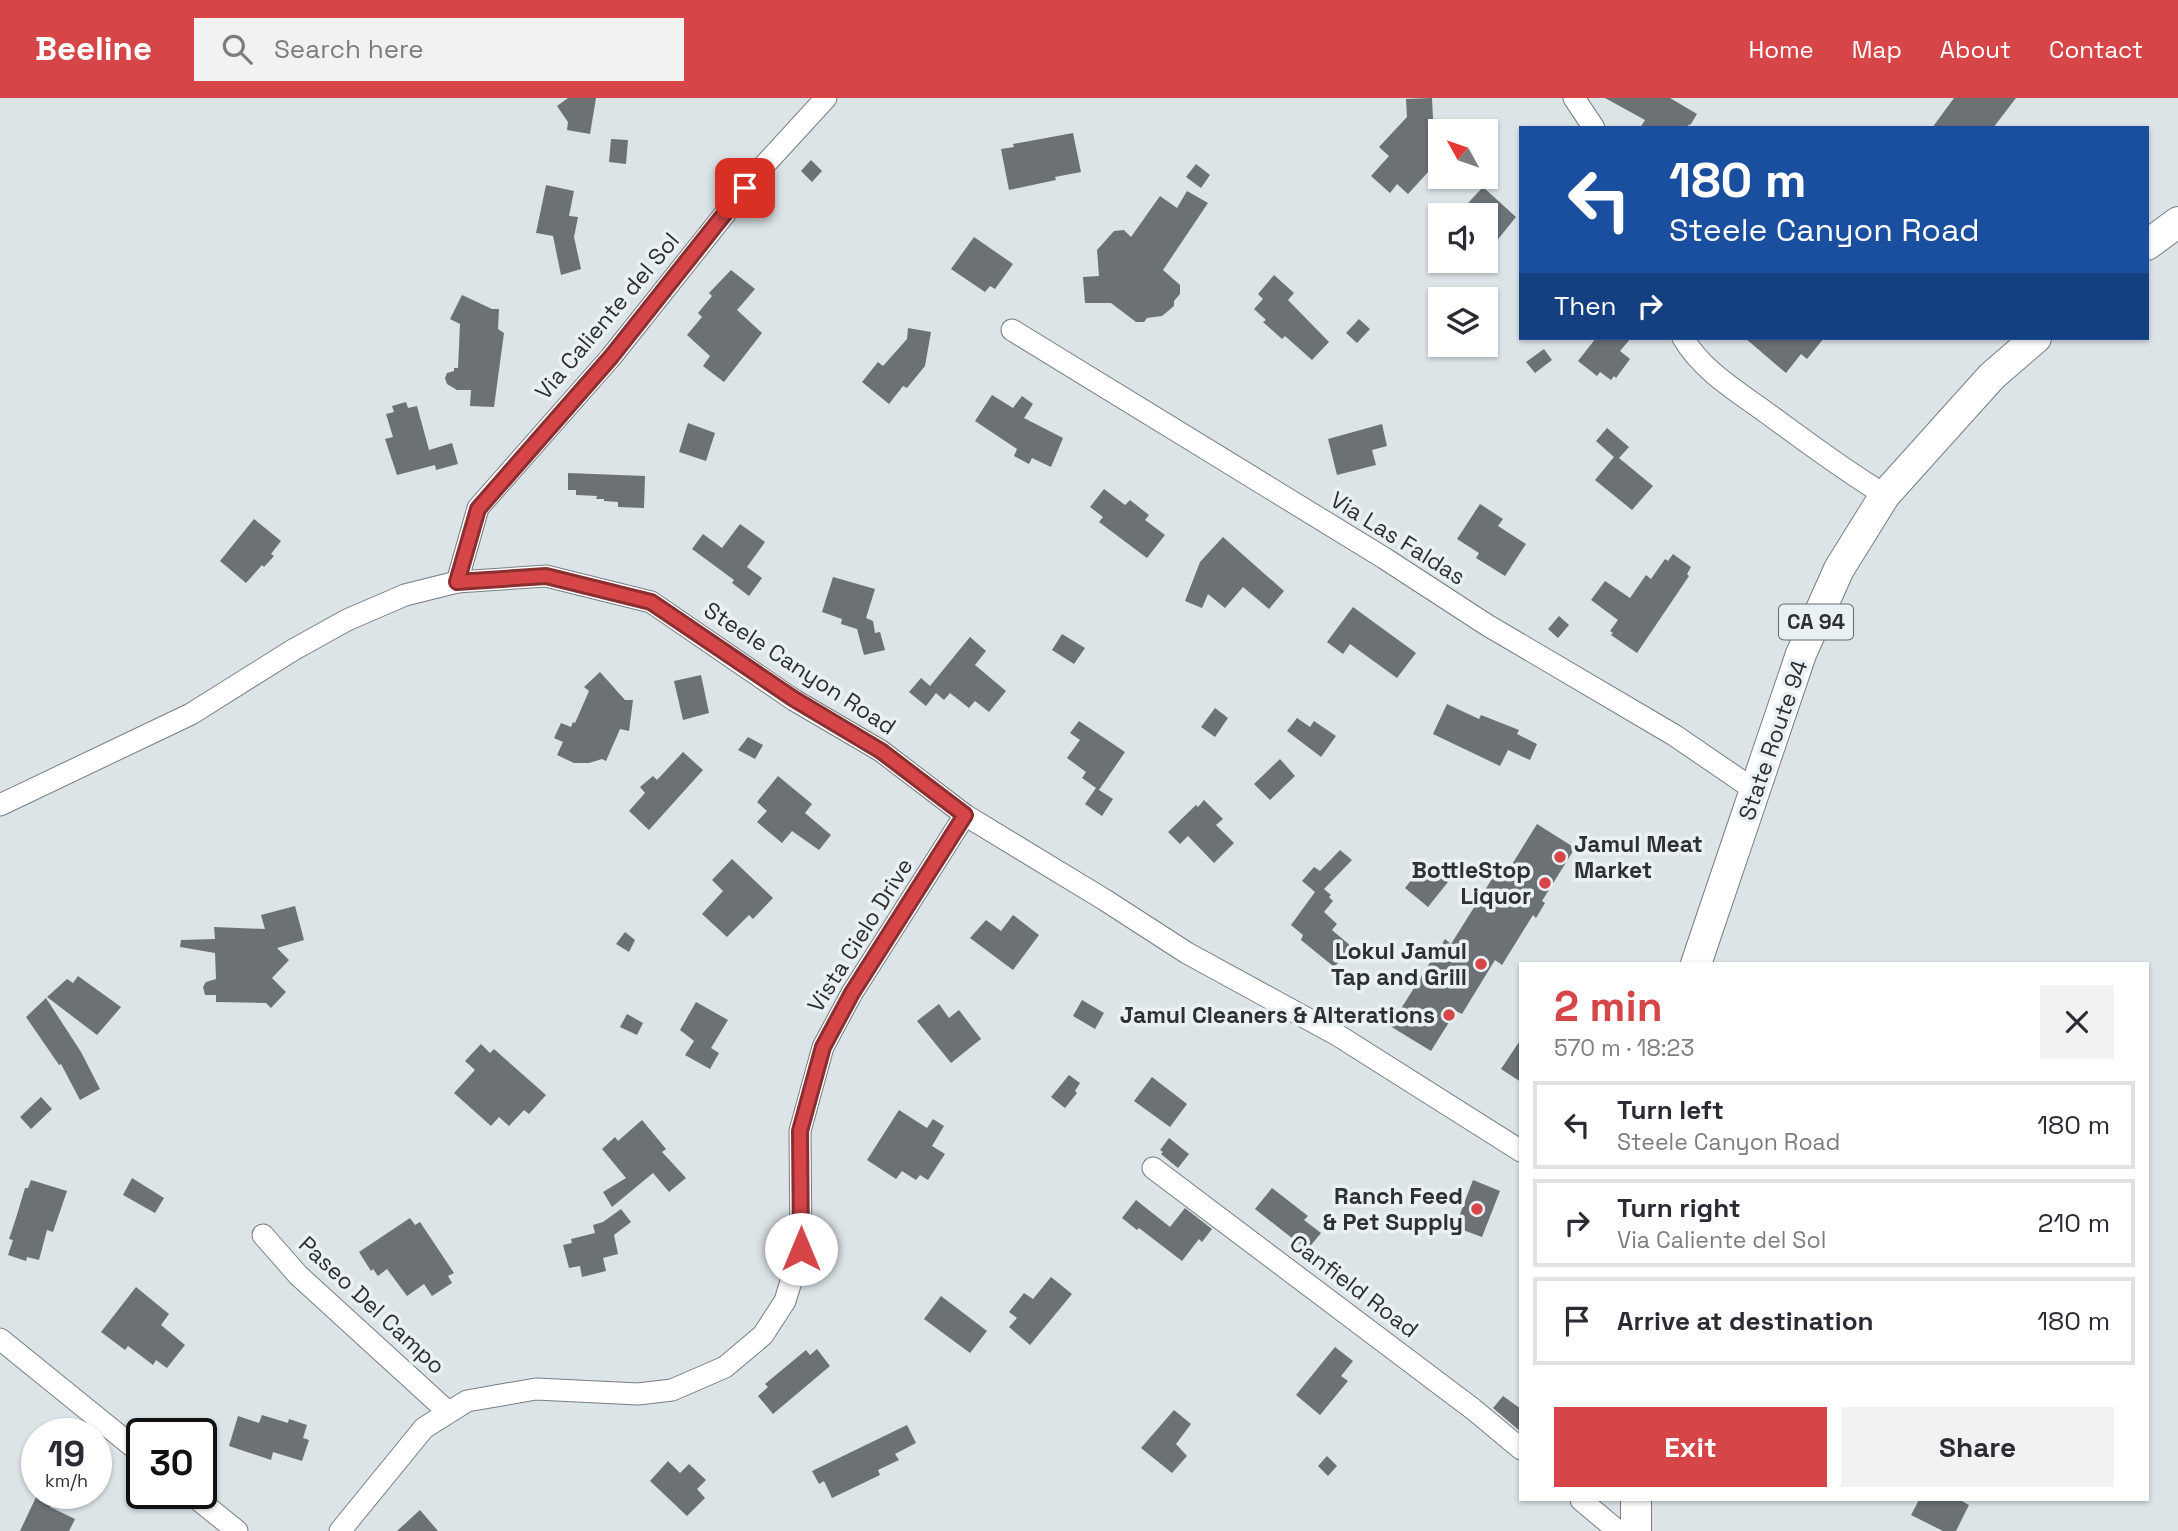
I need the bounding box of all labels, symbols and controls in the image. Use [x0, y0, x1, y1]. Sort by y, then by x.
search box [194, 18, 684, 81]
text: Beeline [35, 28, 152, 70]
icon: search [218, 30, 256, 68]
text: Search here [274, 32, 424, 66]
text: Home [1748, 34, 1814, 65]
text: Map [1852, 34, 1902, 65]
text: About [1940, 34, 2011, 65]
text: Contact [2049, 34, 2143, 65]
north arrow [1428, 119, 1498, 189]
map controls [1428, 119, 1498, 357]
text: 180 m [1669, 149, 1807, 211]
icon: left [1554, 154, 1645, 245]
pin [715, 158, 775, 218]
icon: arrive [726, 169, 764, 207]
button: sound [1428, 203, 1498, 273]
text: Steele Canyon Road [1669, 210, 1980, 250]
street label: Via Caliente del Sol [528, 226, 686, 406]
button: layers [1428, 287, 1498, 357]
icon: right [1631, 287, 1669, 325]
text: Then [1554, 289, 1617, 323]
street label: Via Las Faldas [1325, 484, 1471, 592]
street label: Steele Canyon Road [698, 595, 902, 741]
road number: CA 94 [1779, 604, 1853, 640]
street label: State Route 94 [1732, 656, 1814, 824]
place label: Jamul Meat Market [1574, 829, 1703, 885]
marker: Jamul Meat Market [1552, 849, 1568, 865]
street label: Vista Cielo Drive [801, 852, 919, 1018]
place label: BottleStop Liquor [1412, 855, 1531, 911]
marker: BottleStop Liquor [1537, 875, 1553, 891]
place label: Lokul Jamul Tap and Grill [1331, 936, 1467, 992]
marker: Lokul Jamul Tap and Grill [1473, 956, 1489, 972]
text: 2 min [1554, 980, 1663, 1033]
button: close [2040, 985, 2114, 1059]
place label: Jamul Cleaners & Alterations [1120, 1000, 1435, 1030]
marker: Jamul Cleaners & Alterations [1441, 1007, 1457, 1023]
text: 570 m · 18:23 [1554, 1033, 1694, 1063]
text: Turn left [1617, 1093, 1724, 1127]
icon: left [1558, 1106, 1596, 1144]
text: 180 m [2037, 1108, 2110, 1142]
text: Steele Canyon Road [1617, 1127, 1840, 1157]
place label: Ranch Feed & Pet Supply [1323, 1181, 1463, 1237]
text: Turn right [1617, 1191, 1741, 1225]
marker: Ranch Feed & Pet Supply [1469, 1201, 1485, 1217]
icon: right [1558, 1204, 1596, 1242]
text: 210 m [2038, 1206, 2110, 1240]
position arrow [764, 1212, 838, 1286]
text: Via Caliente del Sol [1617, 1225, 1826, 1255]
street label: Canfield Road [1284, 1228, 1424, 1344]
street label: Paseo Del Campo [292, 1229, 452, 1381]
icon: arrive [1558, 1302, 1596, 1340]
text: Arrive at destination [1617, 1304, 1874, 1338]
text: 180 m [2037, 1304, 2110, 1338]
button: Exit [1554, 1407, 1827, 1487]
button: Share [1841, 1407, 2114, 1487]
speed limit sign: 30 [126, 1418, 217, 1509]
text: 19 [48, 1432, 85, 1476]
text: km/h [45, 1469, 88, 1492]

